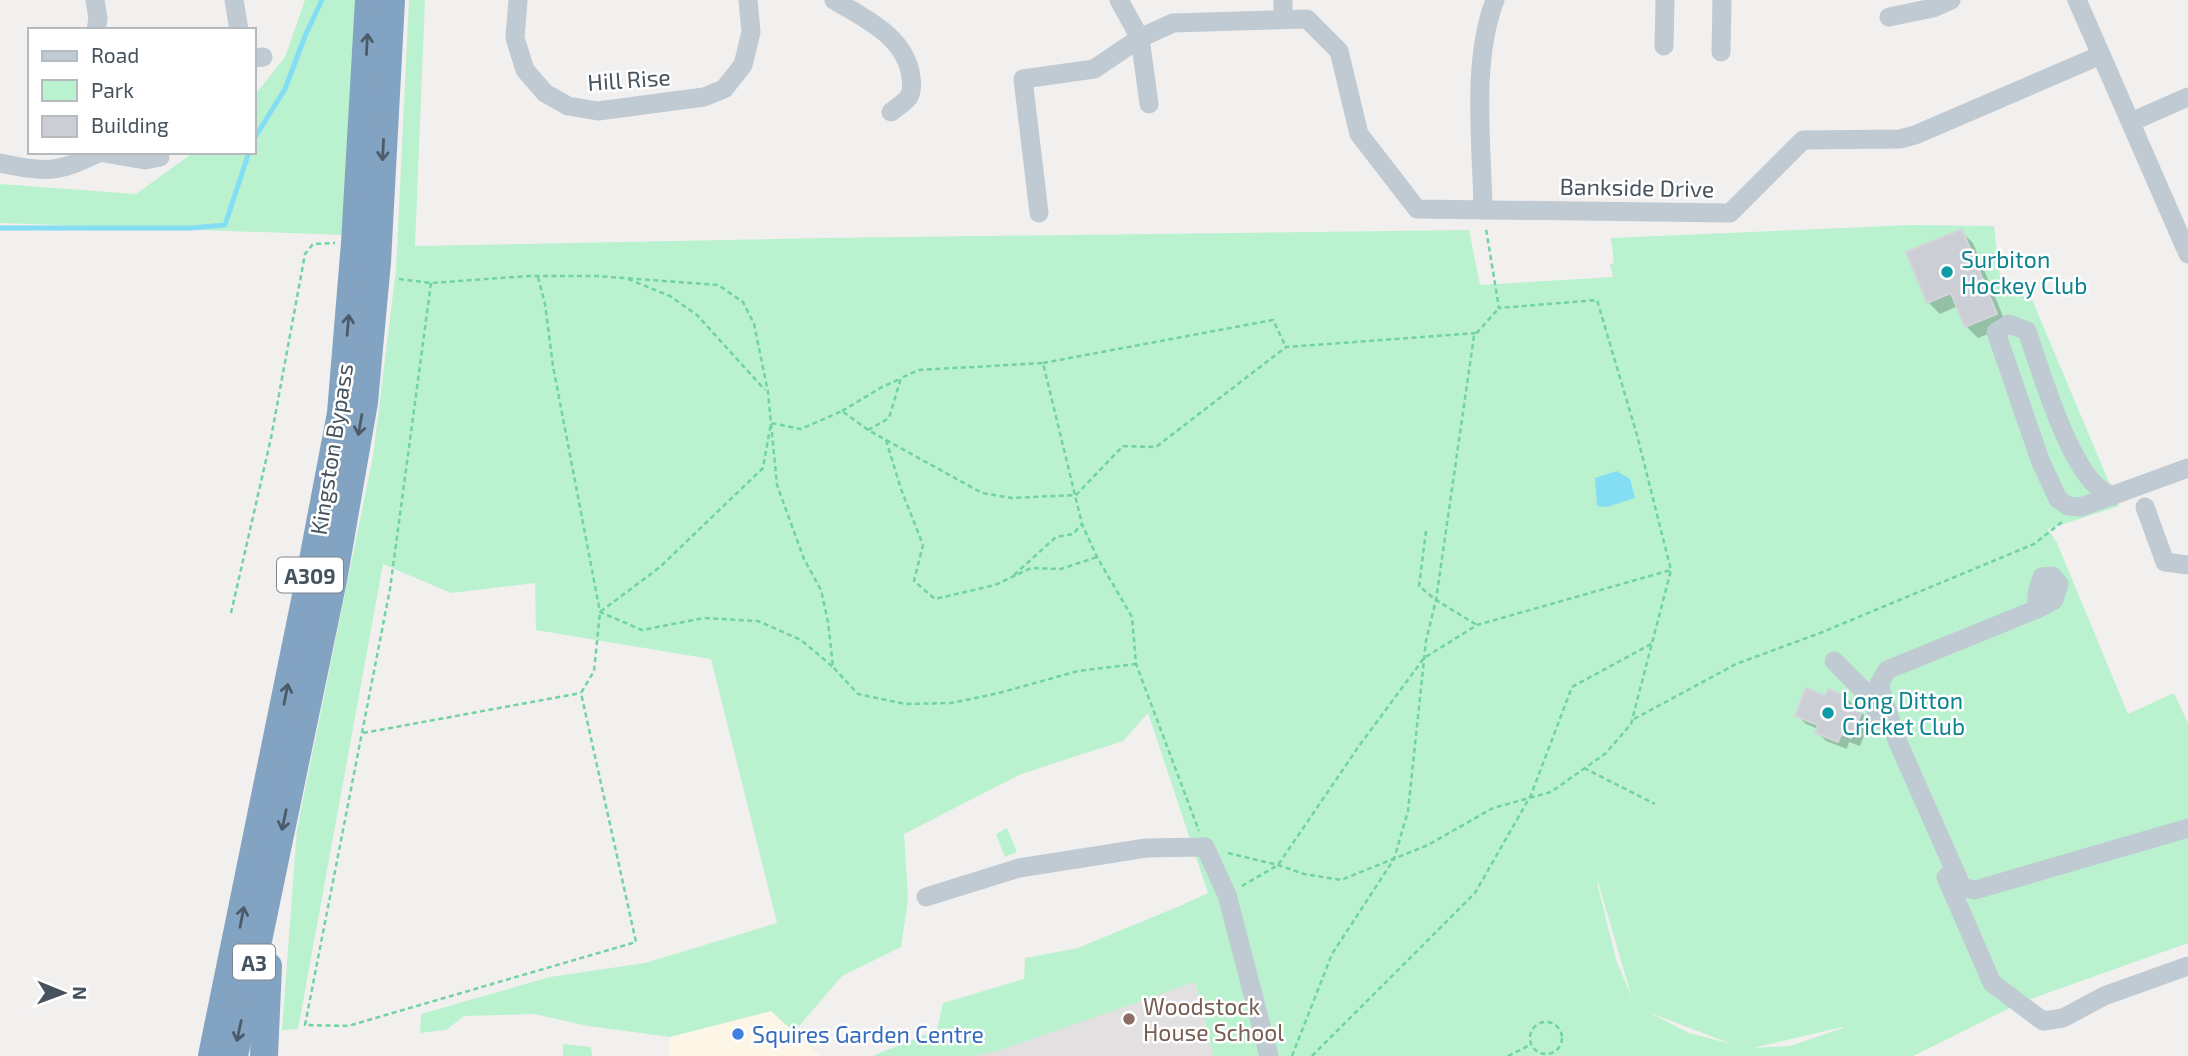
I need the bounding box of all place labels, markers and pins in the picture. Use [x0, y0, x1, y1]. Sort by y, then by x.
place label: Surbiton Hockey Club [1961, 245, 2087, 299]
marker: Surbiton Hockey Club [1939, 264, 1955, 280]
place label: Long Ditton Cricket Club [1842, 686, 1965, 740]
marker: Long Ditton Cricket Club [1820, 705, 1836, 721]
place label: Woodstock House School [1143, 992, 1284, 1046]
marker: Woodstock House School [1121, 1011, 1137, 1027]
place label: Squires Garden Centre [752, 1020, 984, 1048]
marker: Squires Garden Centre [730, 1026, 746, 1042]

